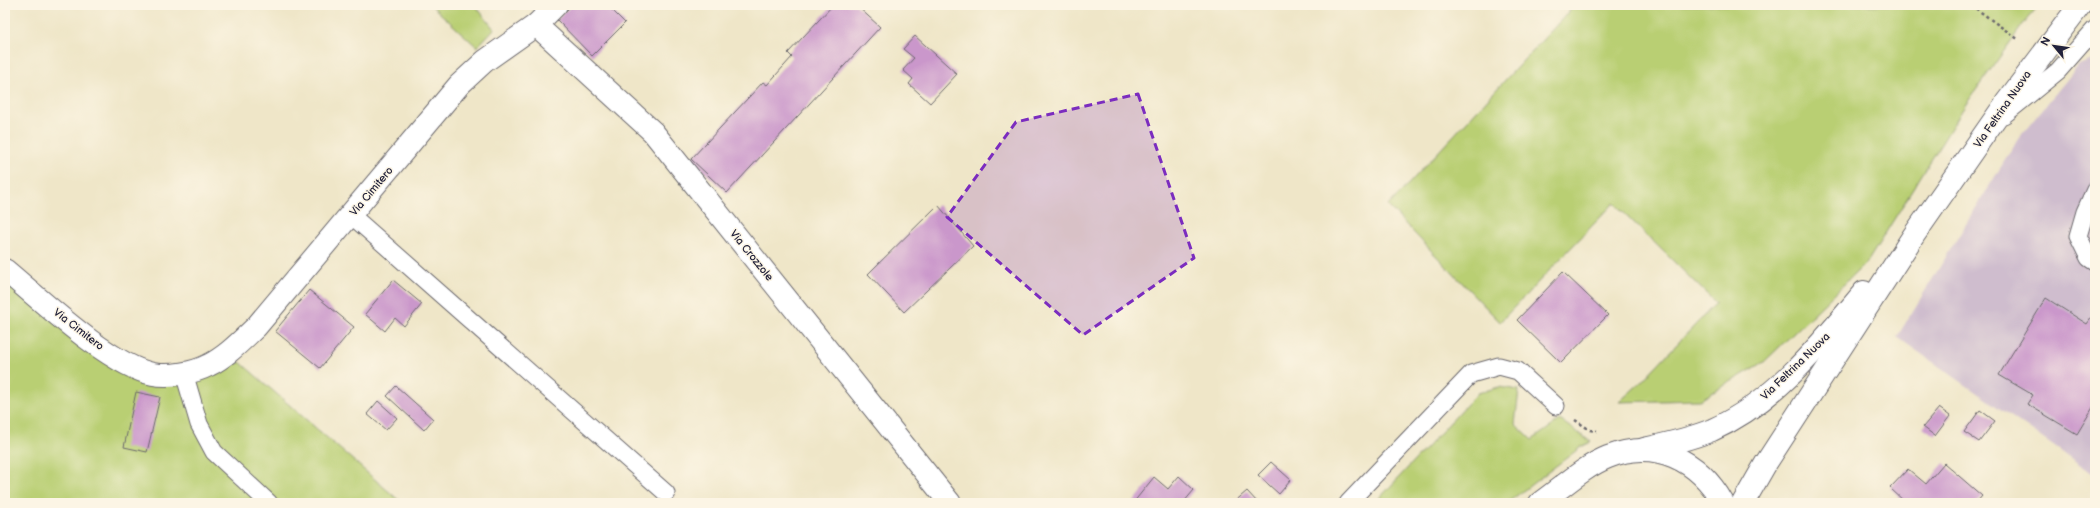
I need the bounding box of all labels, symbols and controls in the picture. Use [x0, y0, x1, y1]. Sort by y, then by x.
north arrow [2034, 26, 2074, 66]
text: N [2038, 35, 2053, 48]
street label: Via Feltrina Nuova [1971, 68, 2034, 150]
street label: Via Cimitero [347, 164, 396, 219]
street label: Via Crozzole [727, 227, 776, 284]
street label: Via Cimitero [51, 306, 106, 353]
street label: Via Feltrina Nuova [1758, 330, 1833, 403]

